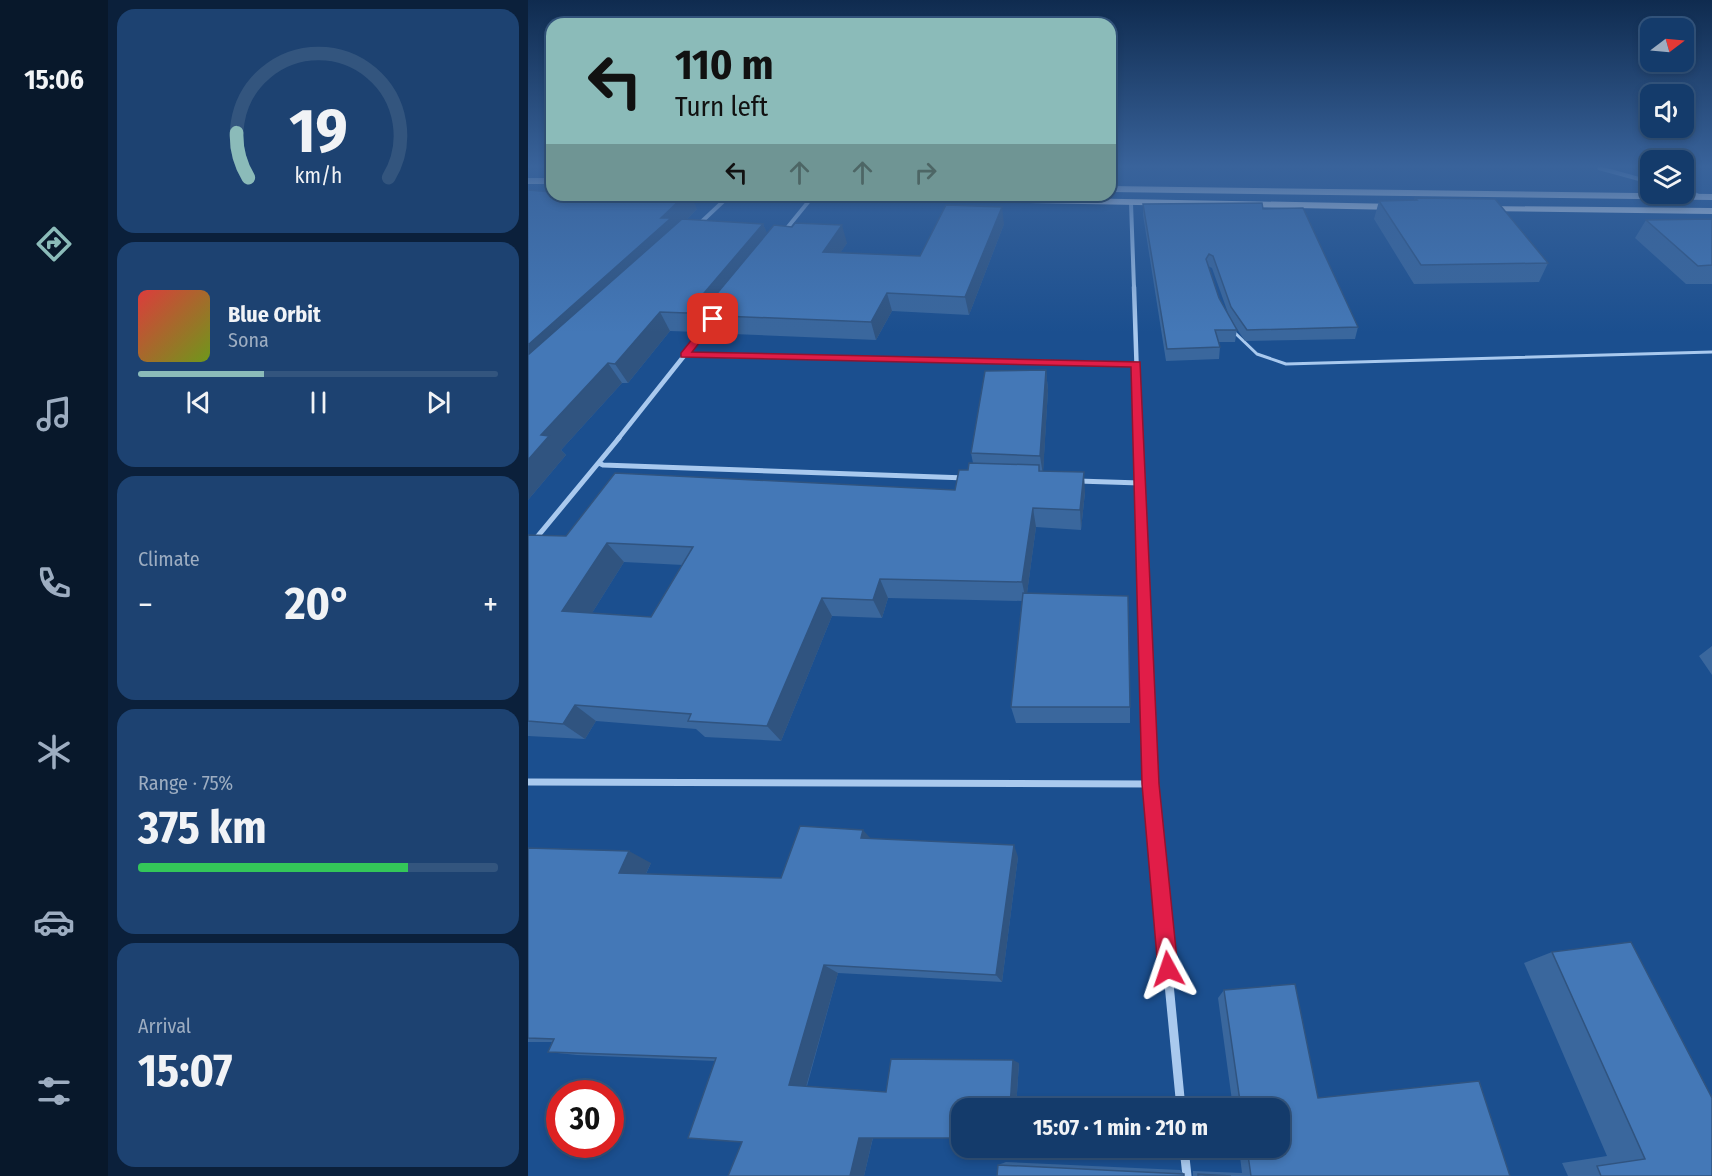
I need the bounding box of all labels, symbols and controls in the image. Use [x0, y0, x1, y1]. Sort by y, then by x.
north arrow [1640, 18, 1694, 72]
map controls [1640, 18, 1694, 204]
text: 110 m [675, 40, 774, 90]
icon: left [576, 42, 654, 120]
text: 15:06 [24, 64, 84, 96]
button: sound [1640, 84, 1694, 138]
text: Turn left [675, 91, 768, 123]
text: 19 [289, 94, 347, 169]
button: layers [1640, 150, 1694, 204]
icon: left [720, 156, 753, 189]
icon: ahead [783, 156, 816, 189]
icon: ahead [846, 156, 879, 189]
icon: right [909, 156, 942, 189]
text: km/h [294, 164, 342, 190]
icon: directions [33, 223, 75, 265]
pin [687, 293, 738, 344]
text: Blue Orbit [228, 301, 321, 328]
icon: arrive [696, 302, 729, 335]
text: Sona [228, 328, 269, 352]
icon: previous [182, 386, 215, 419]
icon: pause [302, 386, 335, 419]
icon: next [422, 386, 455, 419]
icon: music [33, 393, 75, 435]
text: Climate [138, 547, 200, 571]
icon: phone [33, 562, 75, 604]
text: 20° [285, 577, 351, 631]
text: − [138, 585, 153, 625]
text: + [483, 585, 498, 625]
icon: climate [33, 731, 75, 773]
text: Range · 75% [138, 771, 233, 795]
text: 375 km [138, 801, 266, 855]
icon: car [33, 901, 75, 943]
position arrow [1136, 937, 1200, 1001]
text: Arrival [138, 1014, 191, 1038]
text: 15:07 [138, 1044, 232, 1098]
icon: filters [33, 1070, 75, 1112]
speed limit sign: 30 [546, 1080, 624, 1158]
text: 15:07 · 1 min · 210 m [1033, 1114, 1208, 1141]

